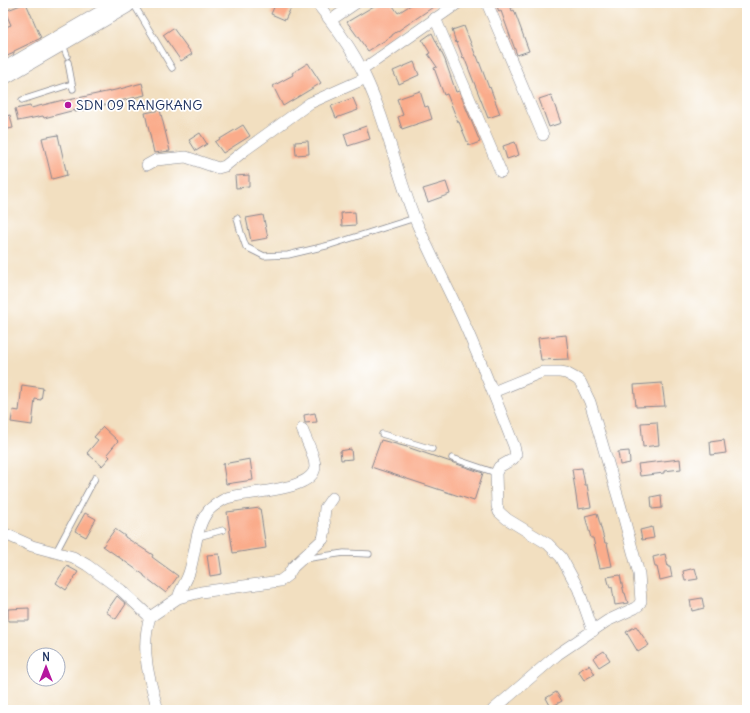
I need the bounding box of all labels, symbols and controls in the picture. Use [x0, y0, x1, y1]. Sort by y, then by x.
place label: SDN 09 RANGKANG [76, 96, 202, 114]
marker: SDN 09 RANGKANG [63, 100, 73, 110]
north arrow [26, 647, 66, 687]
text: N [42, 650, 50, 664]

